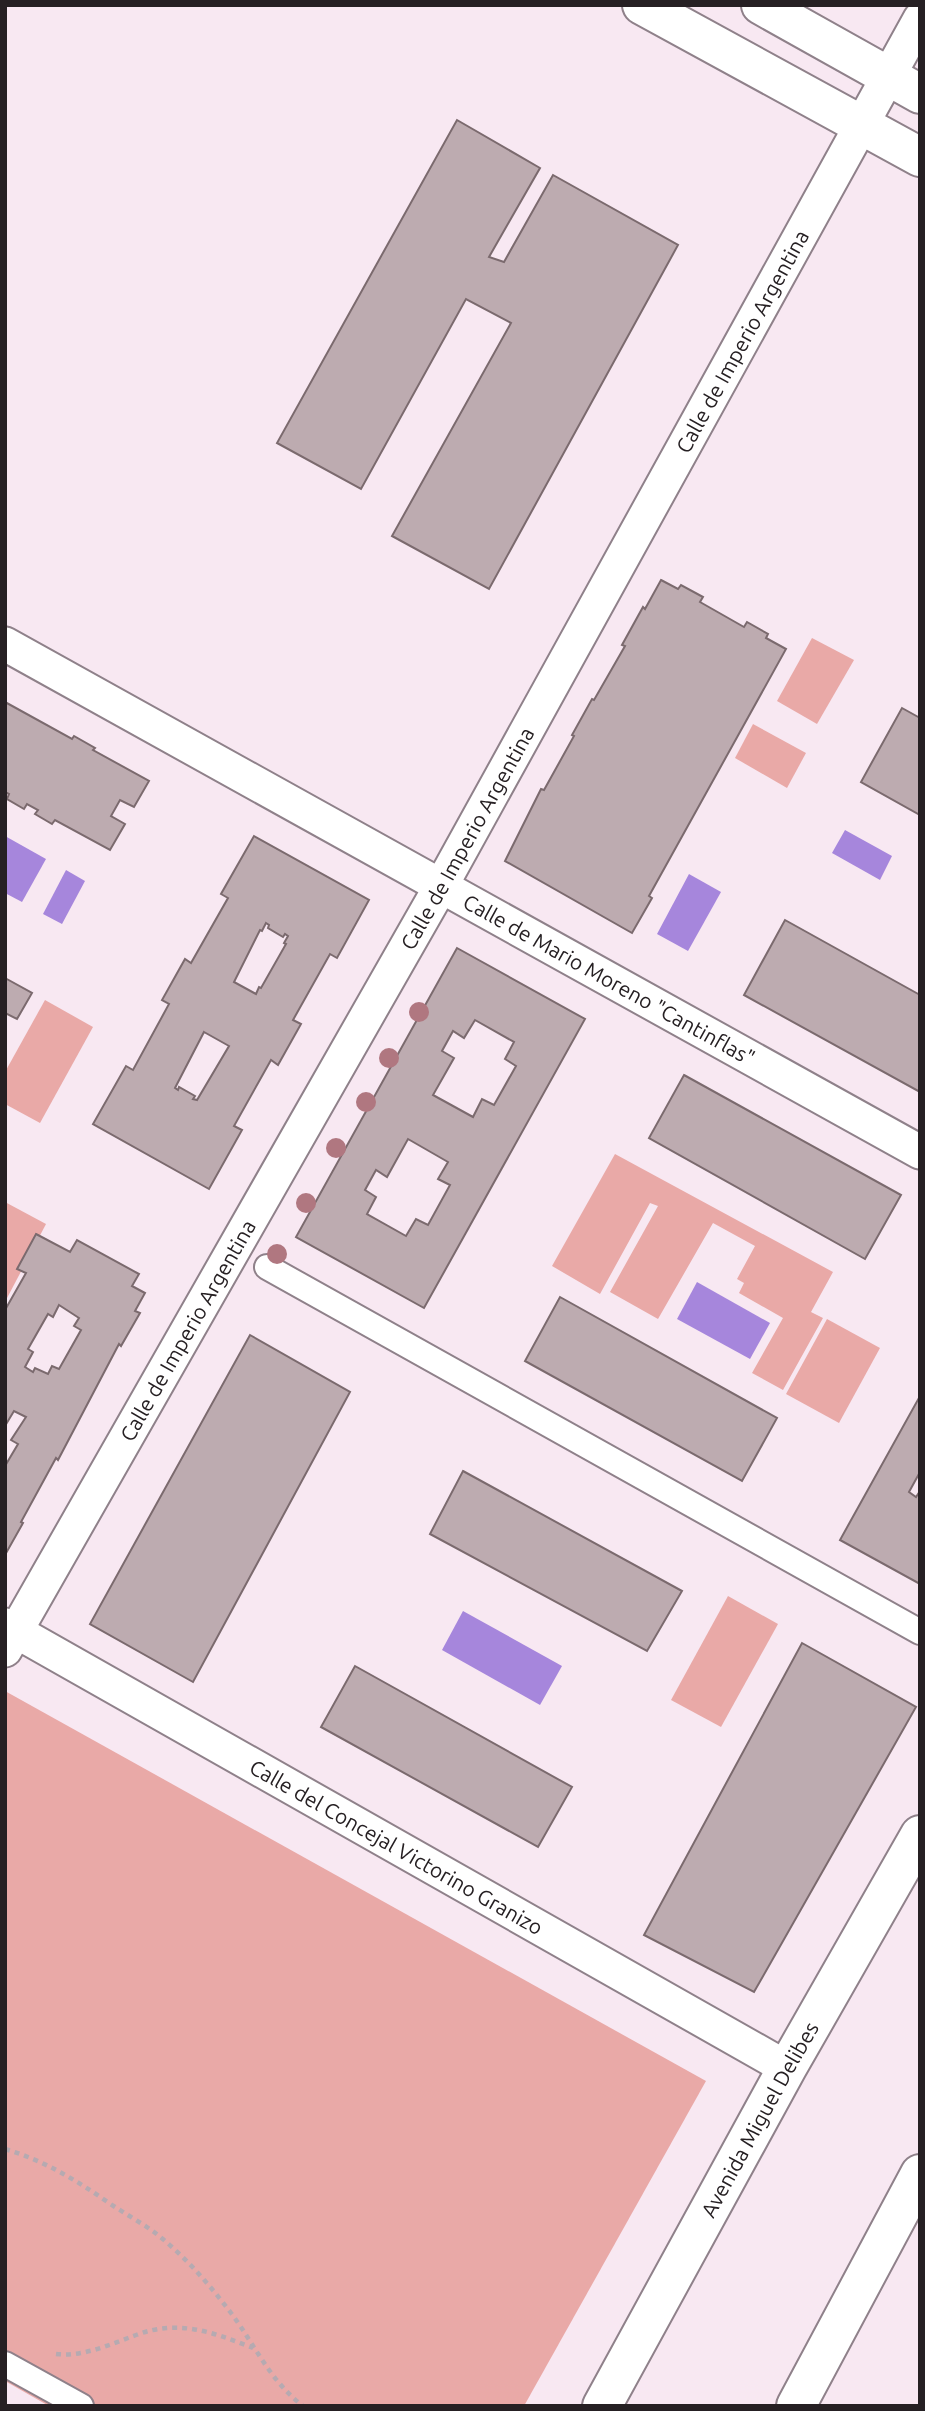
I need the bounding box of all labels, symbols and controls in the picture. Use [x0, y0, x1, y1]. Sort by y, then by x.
street label: Calle de Imperio Argentina [671, 226, 813, 457]
street label: Calle de Imperio Argentina [395, 723, 538, 954]
street label: Calle de Mario Moreno "Cantinflas" [459, 889, 759, 1070]
street label: Calle de Imperio Argentina [115, 1215, 260, 1445]
street label: Calle del Concejal Victorino Granizo [246, 1754, 547, 1939]
street label: Avenida Miguel Delibes [696, 2017, 823, 2221]

